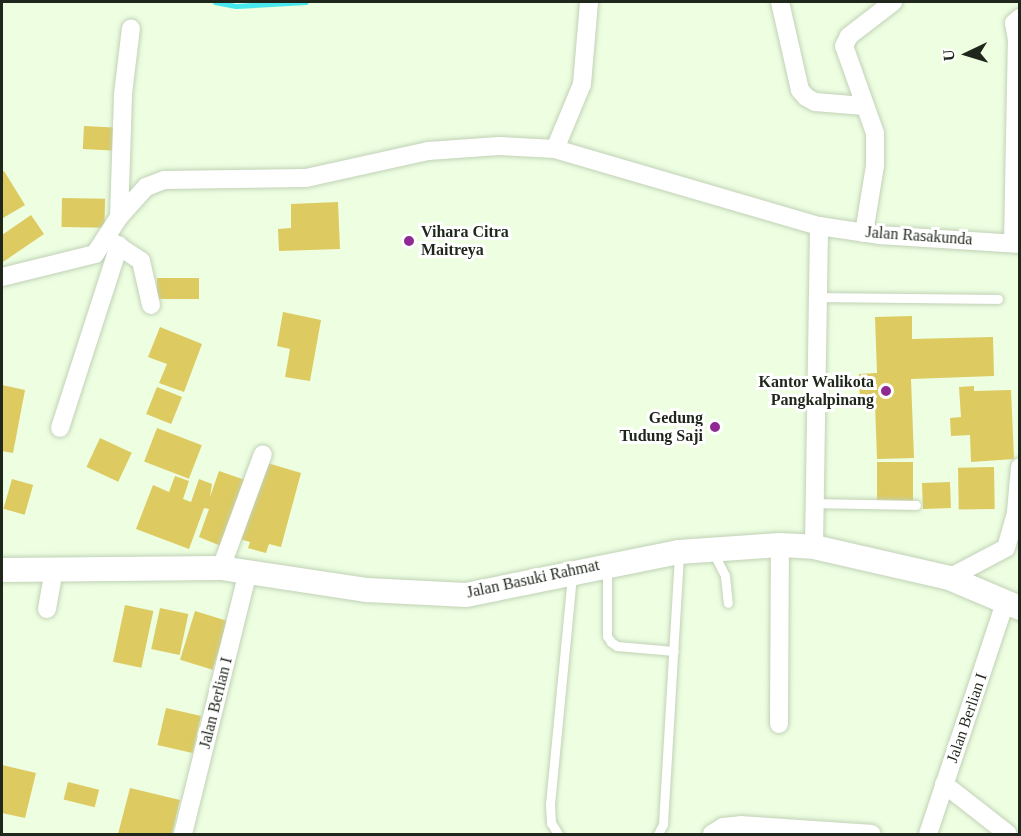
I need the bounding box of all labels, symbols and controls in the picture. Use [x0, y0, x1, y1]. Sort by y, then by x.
north arrow [937, 24, 997, 84]
text: U [940, 49, 957, 62]
place label: Vihara Citra Maitreya [421, 222, 509, 260]
street label: Jalan Rasakunda [865, 223, 973, 249]
marker: Vihara Citra Maitreya [402, 234, 416, 248]
place label: Kantor Walikota Pangkalpinang [758, 372, 874, 410]
marker: Kantor Walikota Pangkalpinang [879, 384, 893, 398]
place label: Gedung Tudung Saji [620, 408, 703, 446]
marker: Gedung Tudung Saji [708, 420, 722, 434]
street label: Jalan Basuki Rahmat [465, 556, 601, 602]
street label: Jalan Berlian I [195, 655, 237, 751]
street label: Jalan Berlian I [943, 671, 991, 765]

